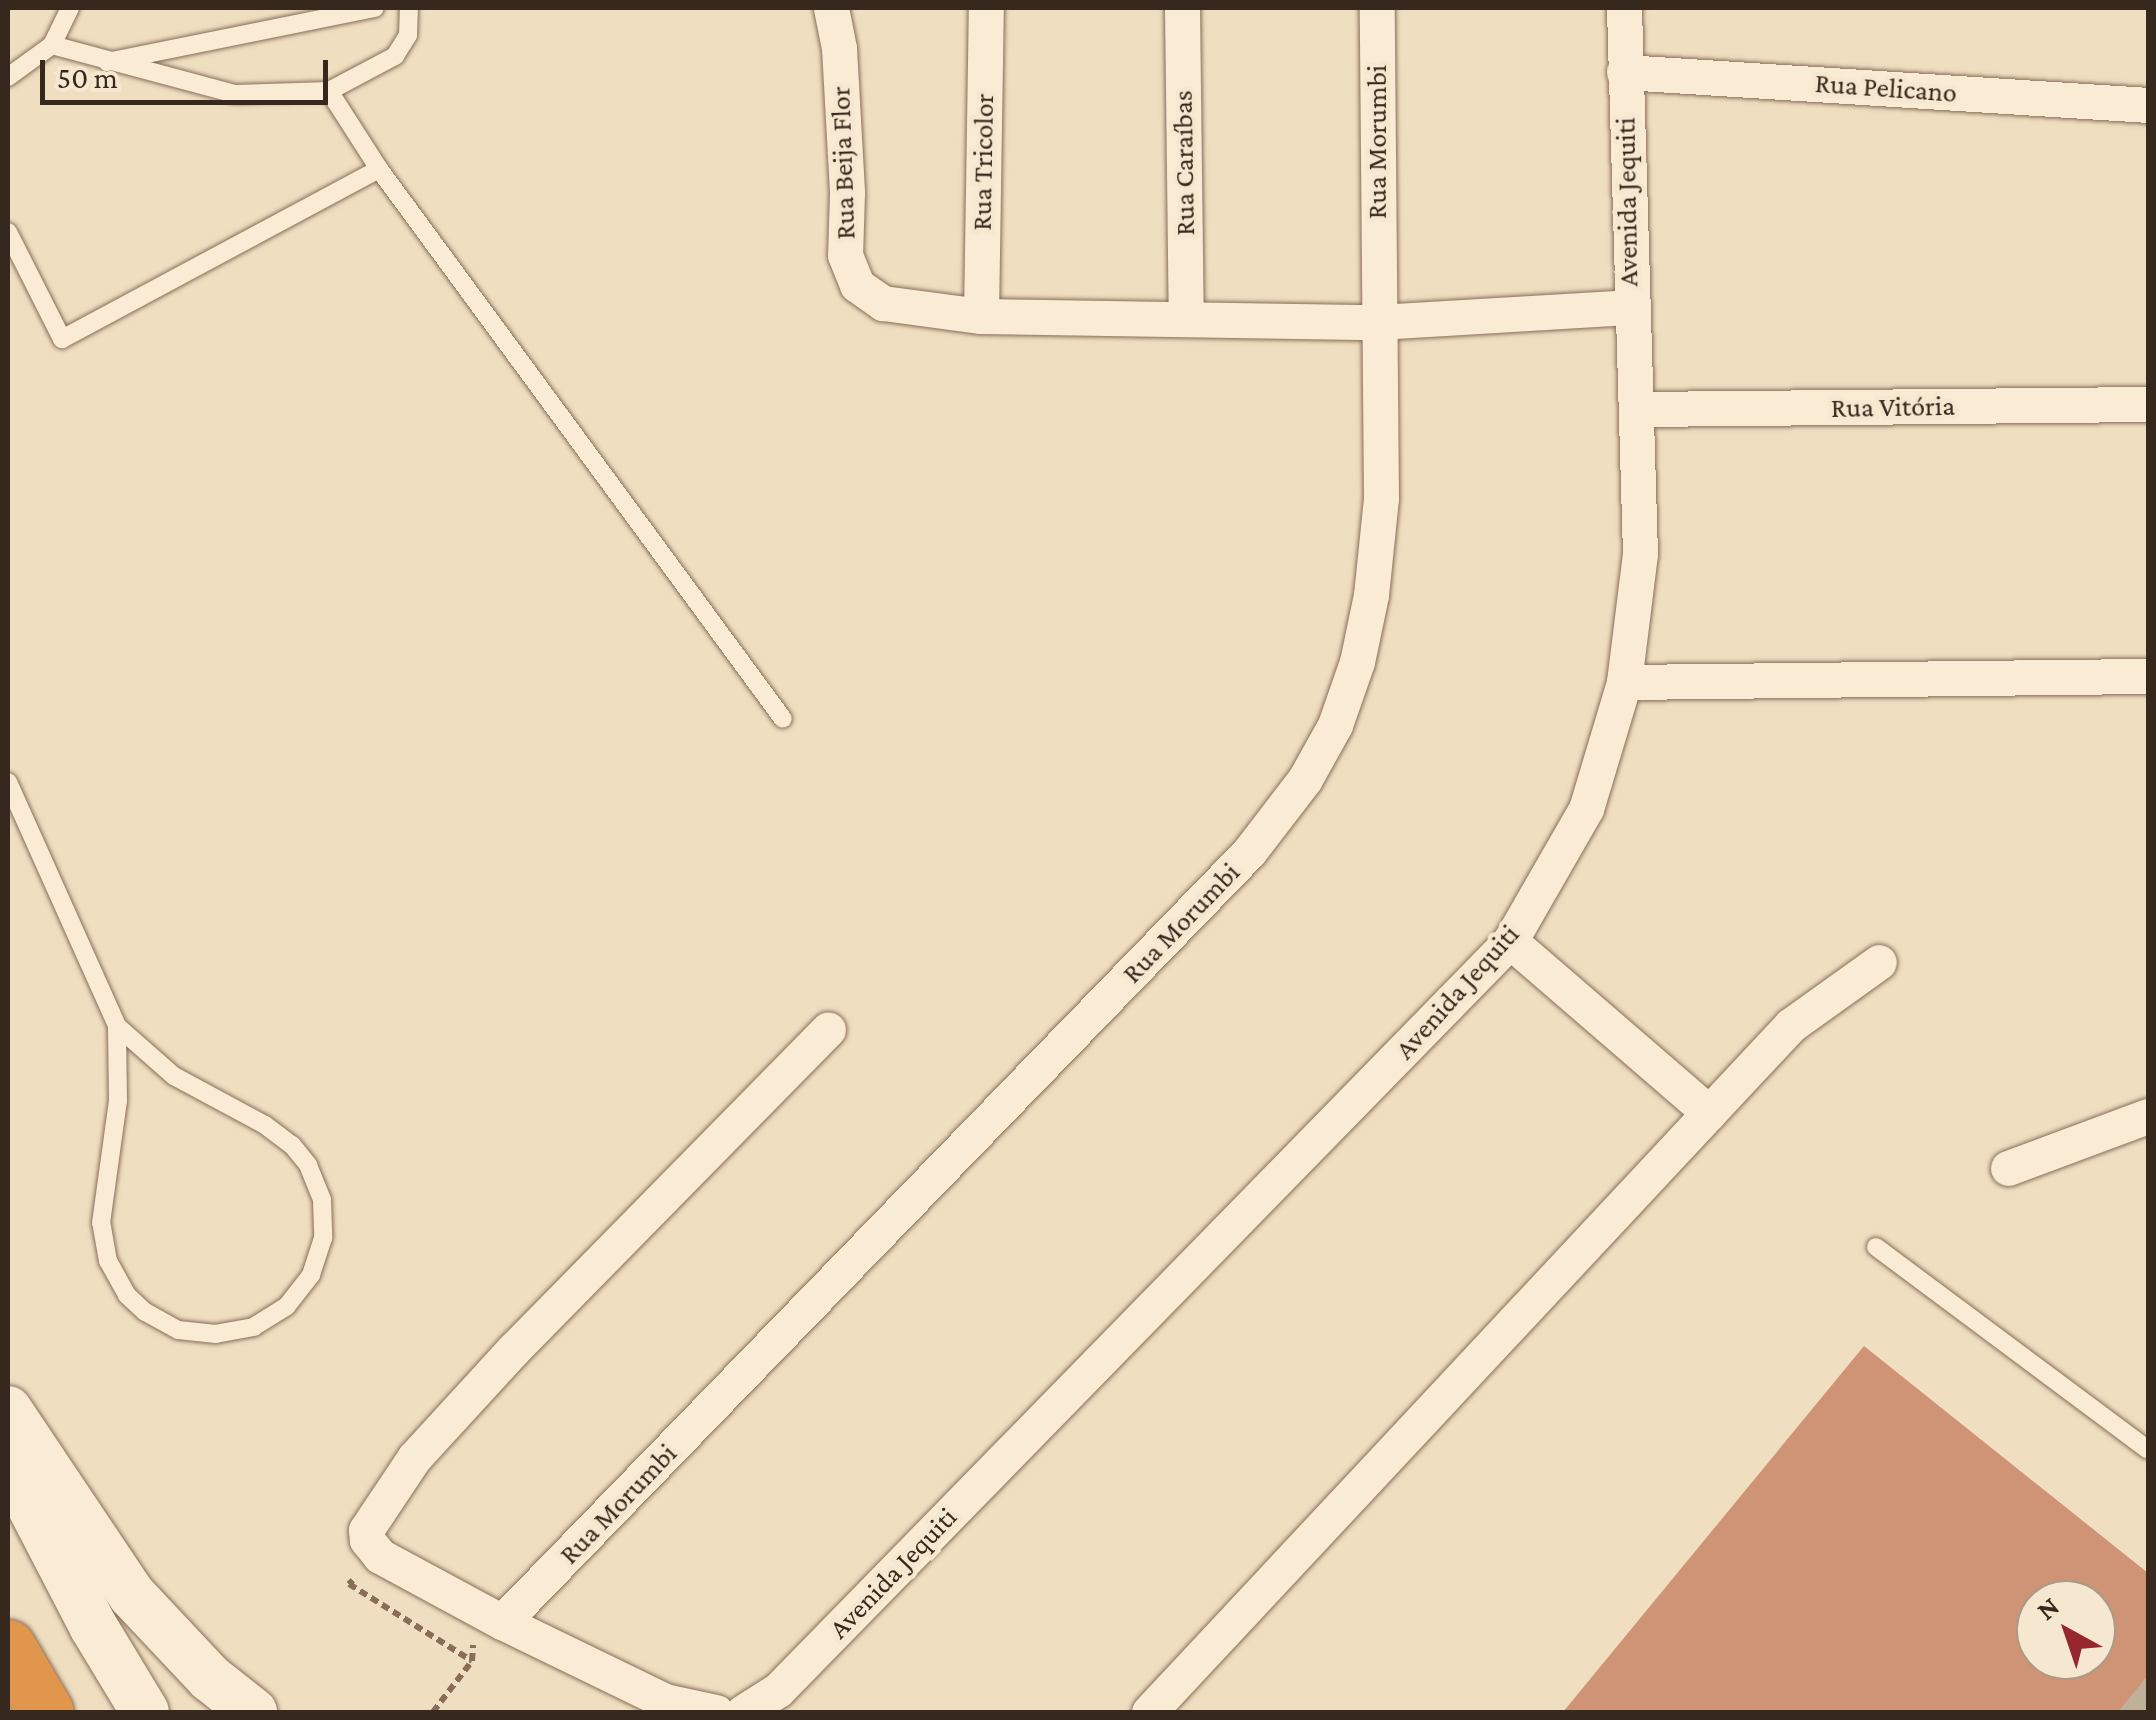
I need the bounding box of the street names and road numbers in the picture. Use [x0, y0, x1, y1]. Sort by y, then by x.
street label: Rua Morumbi [1360, 65, 1394, 219]
street label: Rua Pelicano [1814, 66, 1958, 110]
street label: Rua Beija Flor [824, 86, 862, 240]
street label: Rua Caraíbas [1166, 90, 1202, 236]
street label: Rua Tricolor [965, 93, 1001, 231]
street label: Avenida Jequiti [1609, 117, 1645, 287]
street label: Rua Vitória [1831, 389, 1955, 425]
street label: Rua Morumbi [1115, 856, 1247, 990]
street label: Avenida Jequiti [1388, 918, 1526, 1066]
street label: Rua Morumbi [552, 1437, 684, 1571]
street label: Avenida Jequiti [822, 1500, 964, 1646]

